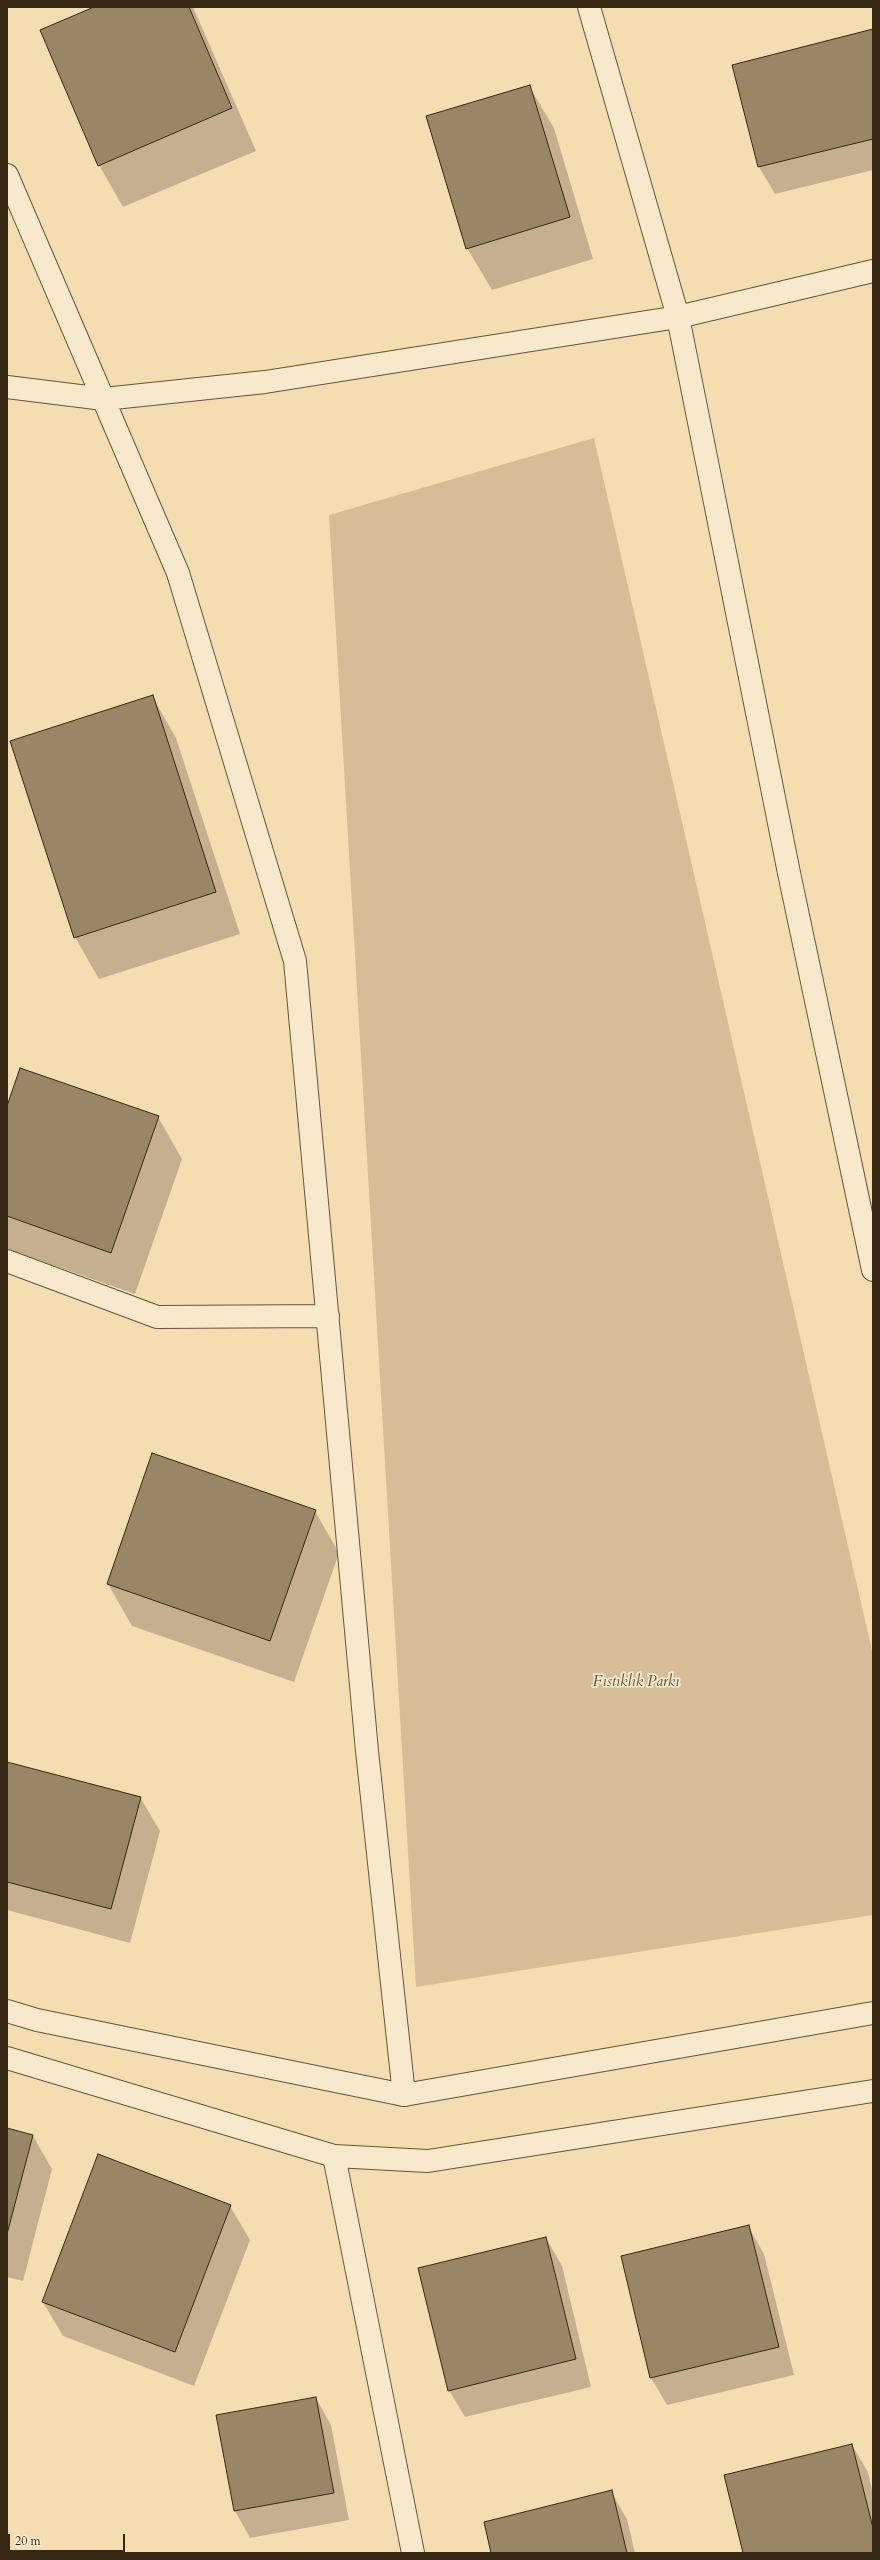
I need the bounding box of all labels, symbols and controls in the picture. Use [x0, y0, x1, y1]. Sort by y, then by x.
park label: Fıstıklık Parkı [593, 1674, 679, 1692]
scale bar [10, 2526, 127, 2552]
text: 20 m [15, 2533, 41, 2549]

